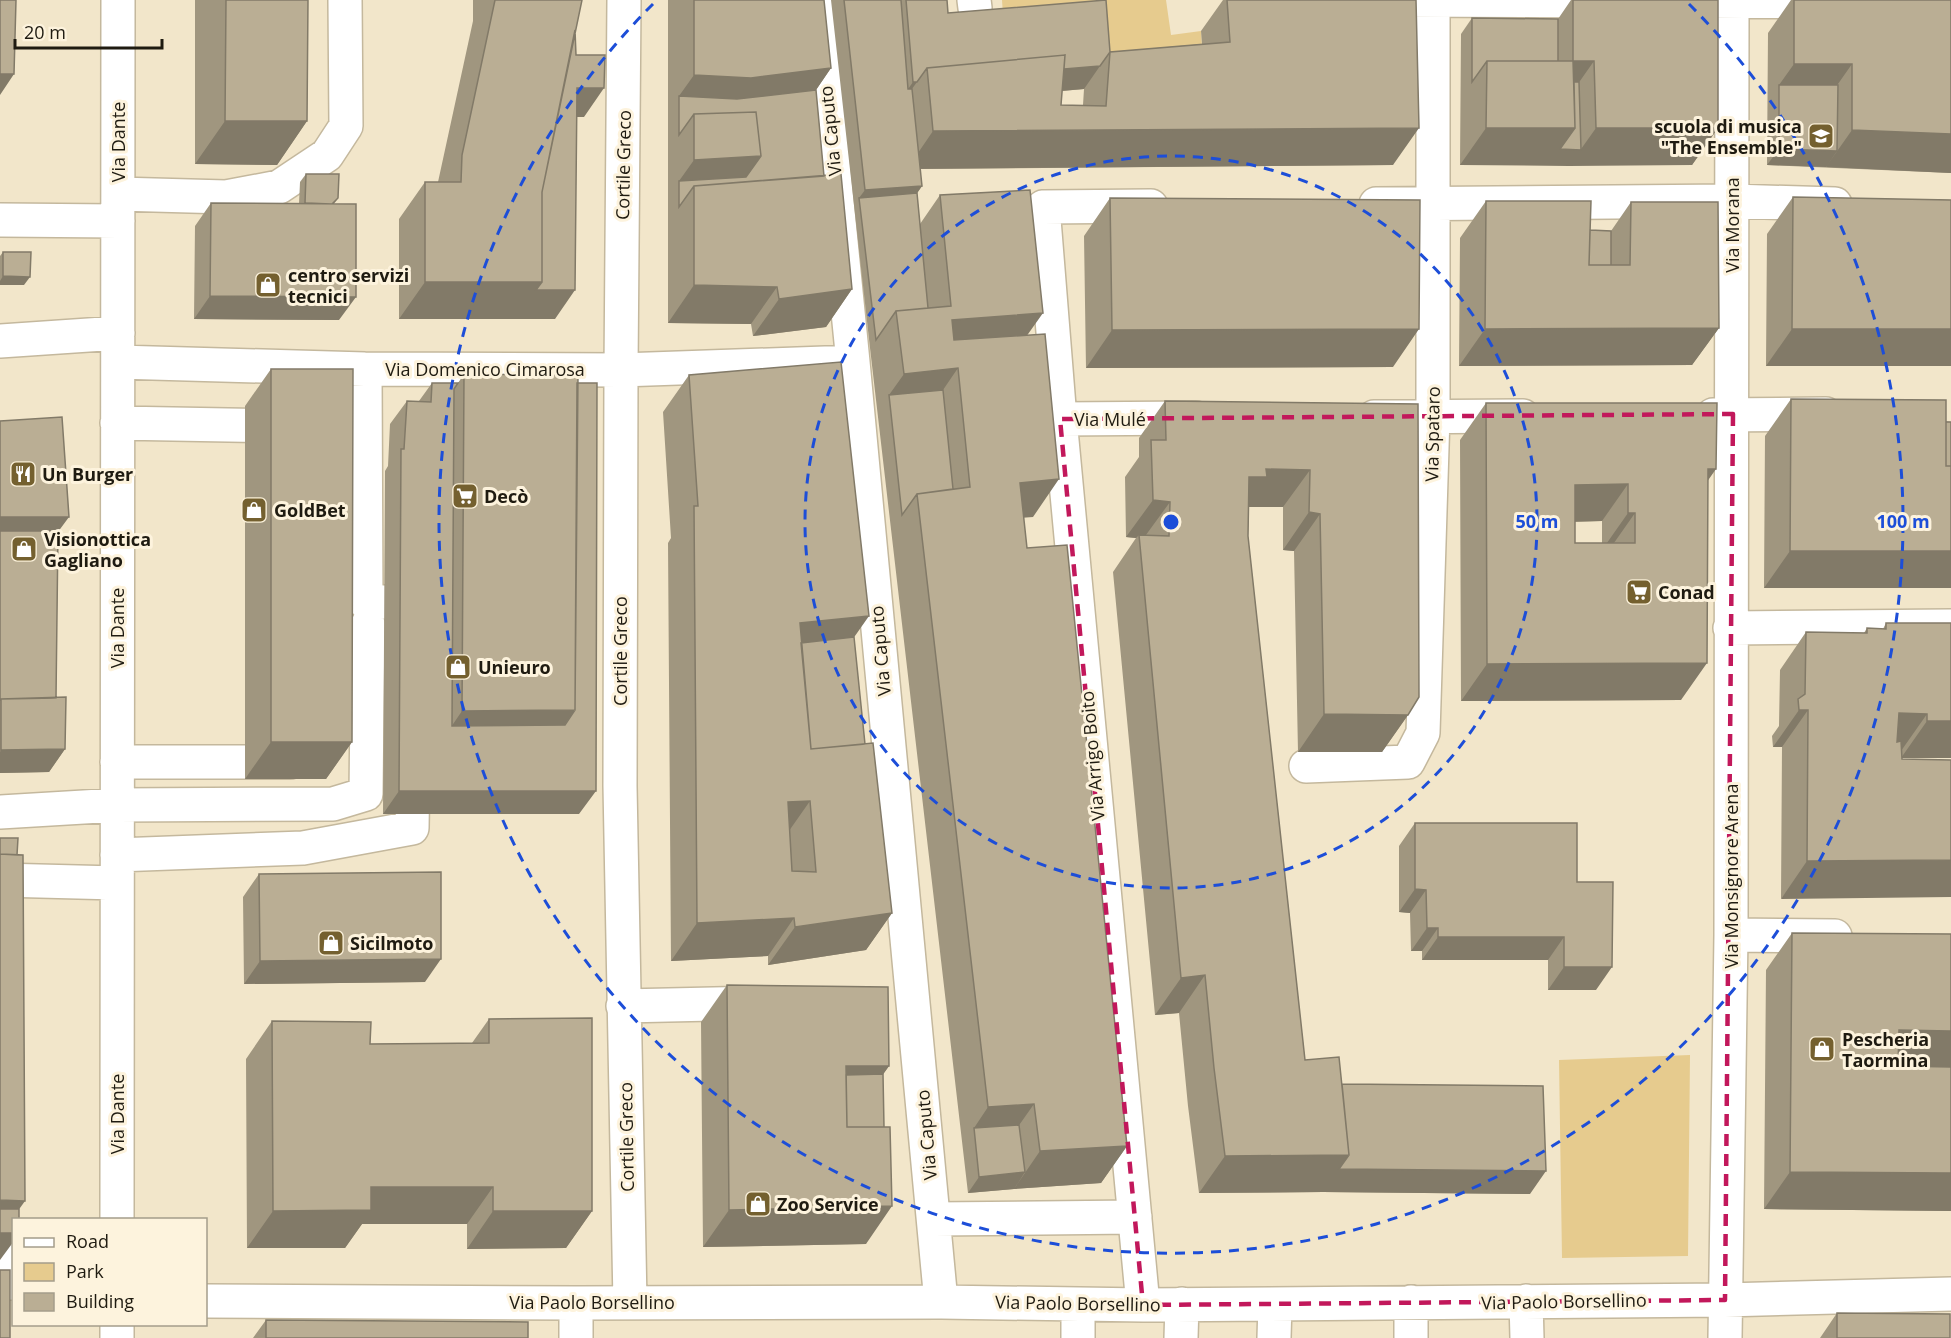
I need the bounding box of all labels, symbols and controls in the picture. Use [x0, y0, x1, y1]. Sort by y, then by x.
scale bar [15, 12, 162, 50]
text: 20 m [24, 20, 66, 44]
street label: Via Caputo [813, 85, 847, 177]
street label: Via Dante [106, 102, 130, 182]
street label: Cortile Greco [610, 110, 636, 220]
place label: scuola di musica "The Ensemble" [1654, 114, 1802, 159]
school or university icon: scuola di musica "The Ensemble" [1806, 121, 1836, 151]
street label: Via Morana [1720, 177, 1744, 273]
place label: centro servizi tecnici [288, 263, 409, 308]
shop icon: centro servizi tecnici [253, 270, 283, 300]
street label: Via Domenico Cimarosa [385, 357, 585, 381]
street label: Via Spataro [1419, 386, 1445, 482]
street label: Via Mulé [1074, 407, 1146, 431]
restaurant icon: Un Burger [8, 459, 38, 489]
place label: Un Burger [42, 462, 133, 486]
supermarket icon: Decò [450, 481, 480, 511]
place label: Decò [484, 484, 528, 508]
shop icon: GoldBet [239, 495, 269, 525]
place label: GoldBet [274, 498, 346, 522]
text: 50 m [1516, 509, 1558, 533]
text: 100 m [1876, 509, 1930, 533]
centre of rings [1161, 512, 1181, 532]
place label: Visionottica Gagliano [44, 527, 151, 572]
shop icon: Visionottica Gagliano [9, 534, 39, 564]
supermarket icon: Conad [1624, 577, 1654, 607]
place label: Conad [1658, 580, 1715, 604]
street label: Via Dante [105, 588, 129, 668]
street label: Cortile Greco [608, 596, 632, 706]
street label: Via Caputo [864, 605, 896, 697]
shop icon: Unieuro [443, 652, 473, 682]
place label: Unieuro [478, 655, 551, 679]
street label: Via Arrigo Boito [1074, 690, 1110, 822]
street label: Via Monsignore Arena [1719, 784, 1743, 968]
shop icon: Sicilmoto [316, 928, 346, 958]
place label: Sicilmoto [350, 931, 433, 955]
place label: Pescheria Taormina [1842, 1027, 1929, 1072]
shop icon: Pescheria Taormina [1807, 1034, 1837, 1064]
street label: Via Dante [105, 1074, 129, 1154]
street label: Cortile Greco [613, 1082, 639, 1192]
street label: Via Caputo [910, 1089, 942, 1181]
shop icon: Zoo Service [743, 1189, 773, 1219]
place label: Zoo Service [777, 1192, 879, 1216]
legend [12, 1218, 207, 1326]
text: Road [66, 1229, 109, 1253]
text: Park [66, 1259, 104, 1283]
street label: Via Paolo Borsellino [1481, 1288, 1647, 1314]
text: Building [66, 1289, 134, 1313]
street label: Via Paolo Borsellino [509, 1290, 675, 1314]
street label: Via Paolo Borsellino [995, 1290, 1161, 1316]

